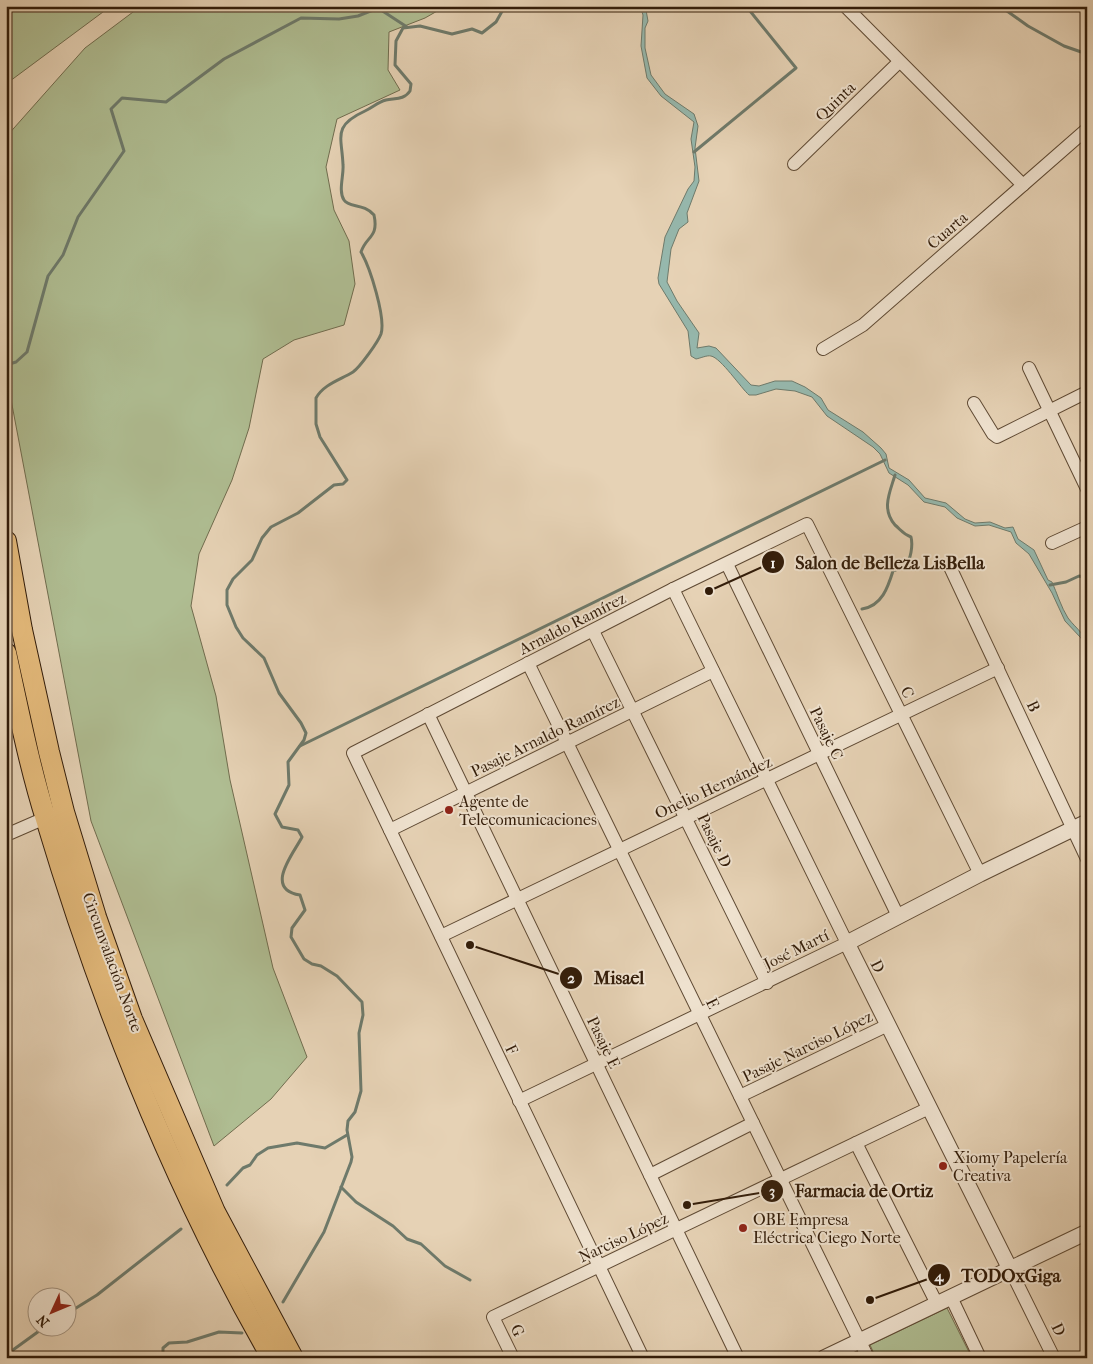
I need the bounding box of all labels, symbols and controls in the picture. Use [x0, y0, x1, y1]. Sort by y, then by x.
street label: Quinta [811, 77, 860, 125]
street label: Cuarta [923, 207, 972, 253]
callout: Salon de Belleza LisBella [760, 546, 995, 579]
text: Salon de Belleza LisBella [795, 553, 985, 574]
text: 1 [770, 554, 776, 572]
street label: Arnaldo Ramírez [515, 588, 629, 659]
street label: C [897, 683, 918, 701]
street label: Pasaje Arnaldo Ramírez [468, 692, 623, 781]
street label: B [1023, 697, 1044, 715]
street label: Pasaje C [806, 704, 847, 763]
street label: Onelio Hernández [652, 752, 775, 823]
place label: Agente de Telecomunicaciones [458, 792, 597, 829]
marker: Agente de Telecomunicaciones [443, 804, 455, 816]
street label: Pasaje D [693, 810, 736, 870]
street label: Circunvalación Norte [78, 890, 147, 1035]
street label: José Martí [759, 925, 832, 974]
street label: D [866, 956, 889, 976]
callout: Misael [558, 961, 654, 994]
text: Misael [593, 968, 645, 989]
text: 2 [567, 969, 575, 987]
street label: E [702, 995, 723, 1012]
street label: Pasaje Narciso López [739, 1007, 875, 1086]
street label: Pasaje E [583, 1013, 624, 1071]
street label: F [501, 1041, 522, 1057]
place label: Xiomy Papelería Creativa [953, 1148, 1068, 1185]
marker: Xiomy Papelería Creativa [937, 1160, 949, 1172]
callout: Farmacia de Ortiz [760, 1174, 943, 1207]
text: Farmacia de Ortiz [794, 1181, 933, 1202]
text: 3 [769, 1182, 775, 1200]
street label: Narciso López [575, 1208, 671, 1266]
place label: OBE Empresa Eléctrica Ciego Norte [753, 1210, 901, 1247]
marker: OBE Empresa Eléctrica Ciego Norte [737, 1222, 749, 1234]
callout: TODOxGiga [926, 1259, 1071, 1292]
text: TODOxGiga [960, 1266, 1061, 1287]
text: 4 [934, 1267, 945, 1285]
north arrow [28, 1286, 78, 1336]
text: N [33, 1311, 53, 1330]
street label: D [1047, 1320, 1070, 1339]
street label: G [507, 1321, 529, 1339]

